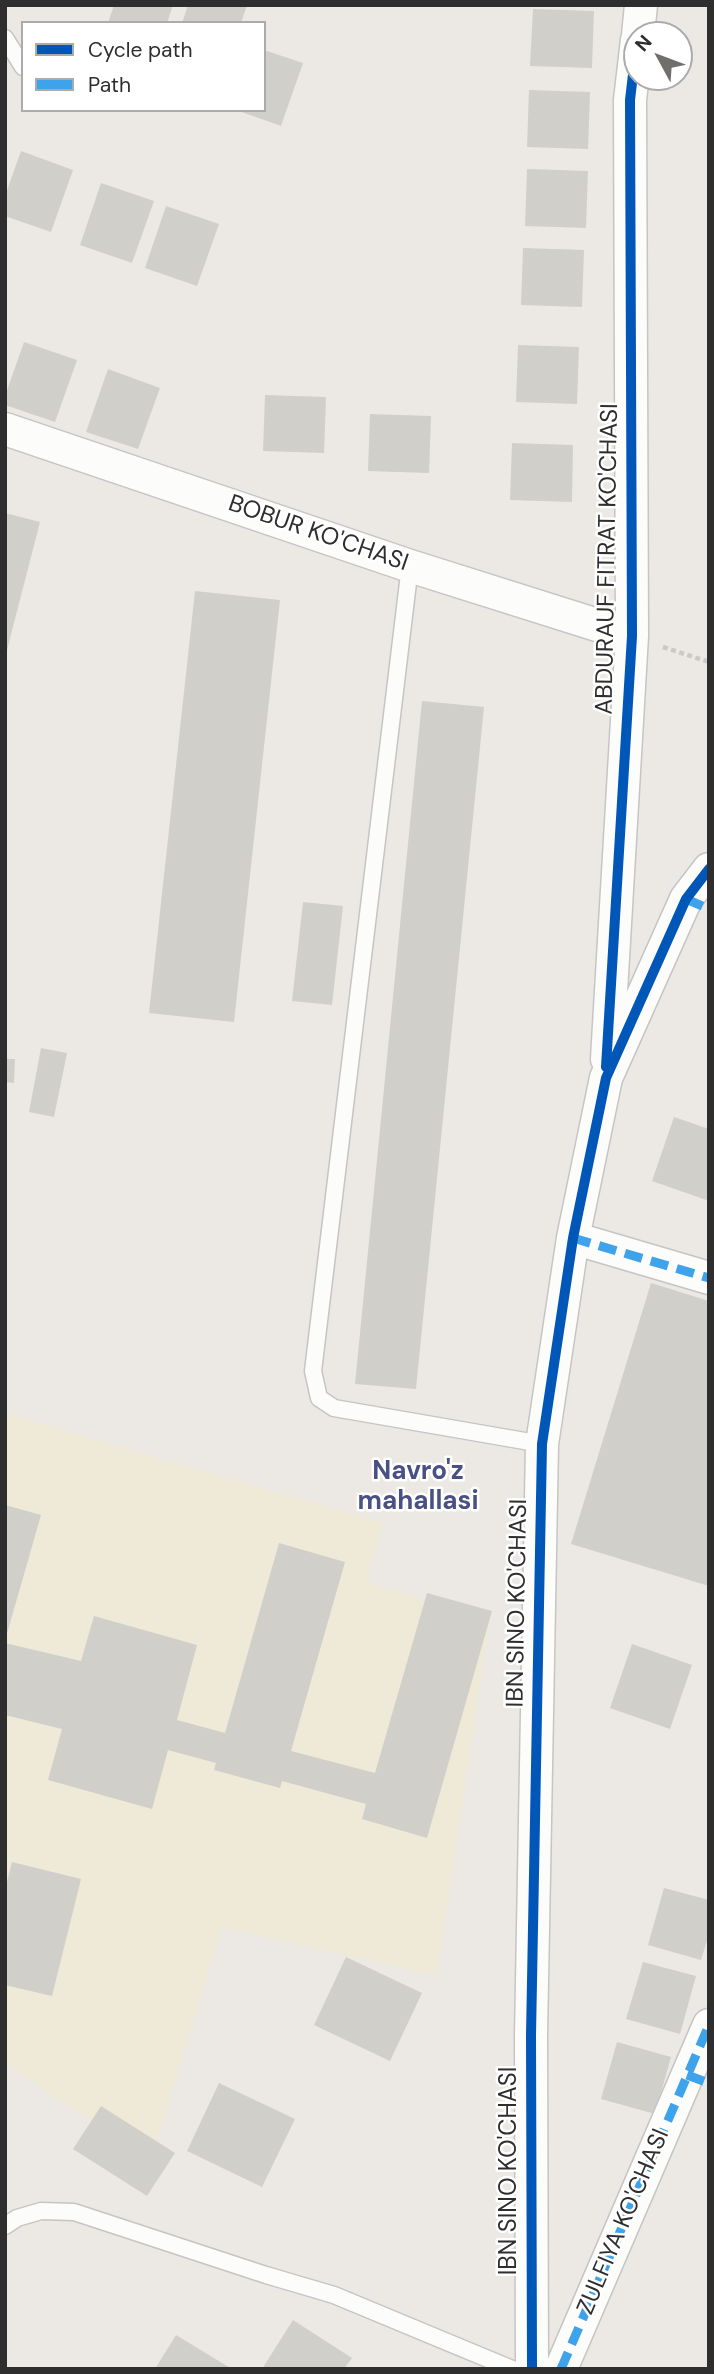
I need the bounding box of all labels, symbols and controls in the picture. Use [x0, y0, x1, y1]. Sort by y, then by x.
legend [21, 21, 266, 112]
north arrow [623, 21, 693, 91]
text: N [629, 30, 657, 57]
text: Cycle path [88, 36, 193, 64]
text: Path [88, 71, 131, 99]
street label: ABDURAUF FITRAT KO'CHASI [591, 403, 625, 715]
street label: BOBUR KO'CHASI [224, 490, 412, 578]
district label: Navro'z mahallasi [357, 1456, 479, 1518]
street label: IBN SINO KO'CHASI [502, 1498, 534, 1708]
street label: IBN SINO KO'CHASI [496, 2067, 524, 2275]
street label: ZULFIYA KO'CHASI [572, 2125, 676, 2319]

